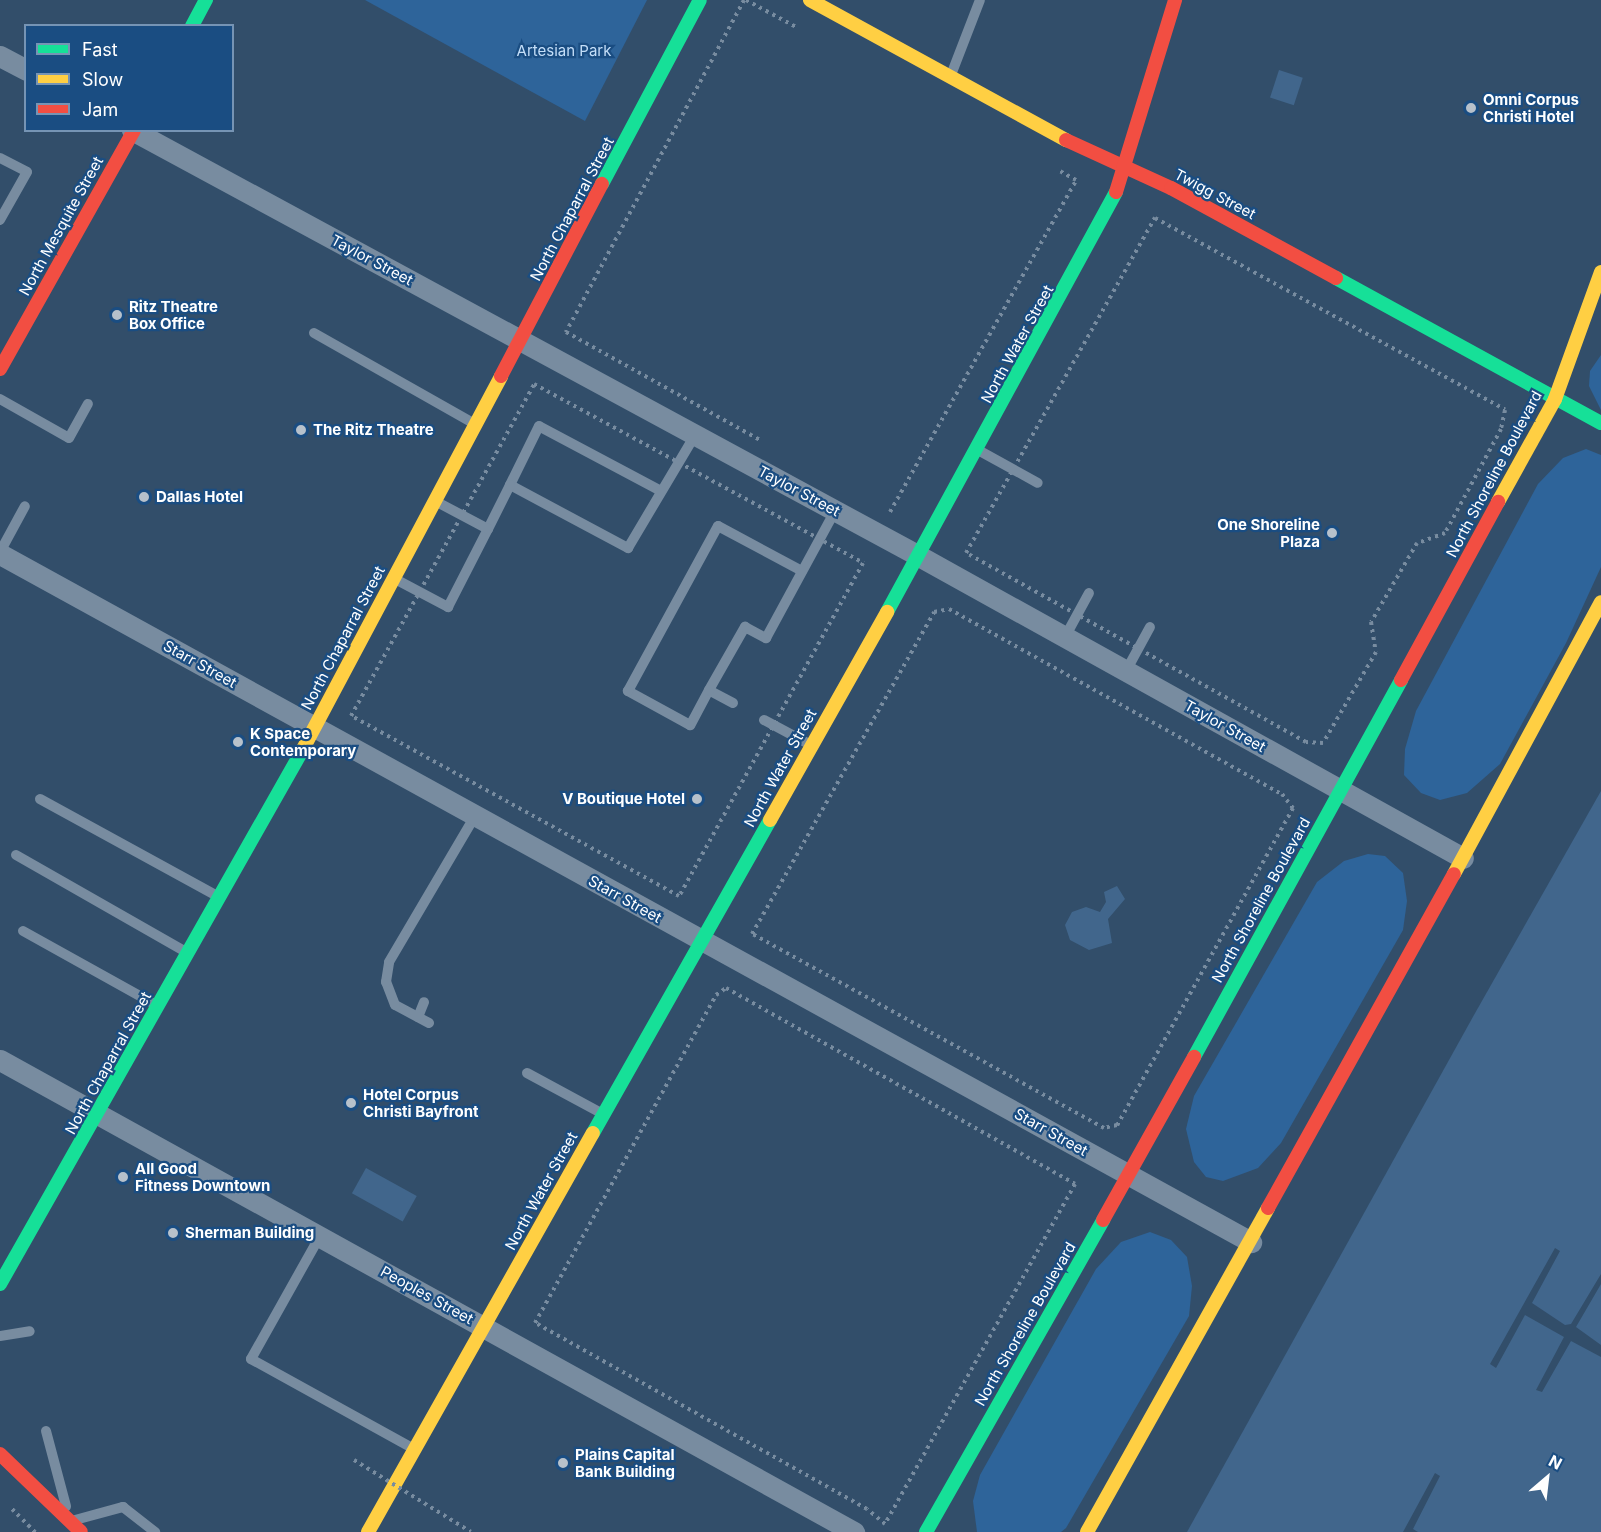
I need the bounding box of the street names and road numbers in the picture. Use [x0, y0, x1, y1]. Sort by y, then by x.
street label: North Chaparral Street [526, 134, 618, 284]
street label: North Mesquite Street [15, 153, 107, 299]
street label: Twigg Street [1171, 165, 1259, 223]
street label: Taylor Street [328, 231, 416, 289]
street label: North Water Street [977, 282, 1057, 406]
street label: North Shoreline Boulevard [1442, 388, 1546, 560]
street label: Taylor Street [755, 462, 843, 520]
street label: North Chaparral Street [297, 563, 389, 713]
street label: Starr Street [160, 636, 240, 692]
street label: Taylor Street [1181, 696, 1269, 756]
street label: North Water Street [740, 706, 820, 830]
street label: North Shoreline Boulevard [1208, 814, 1314, 986]
street label: Starr Street [585, 871, 665, 927]
street label: North Chaparral Street [61, 989, 155, 1137]
street label: Starr Street [1011, 1104, 1091, 1160]
street label: North Water Street [501, 1129, 581, 1253]
street label: North Shoreline Boulevard [971, 1239, 1079, 1409]
street label: Peoples Street [377, 1262, 477, 1328]

